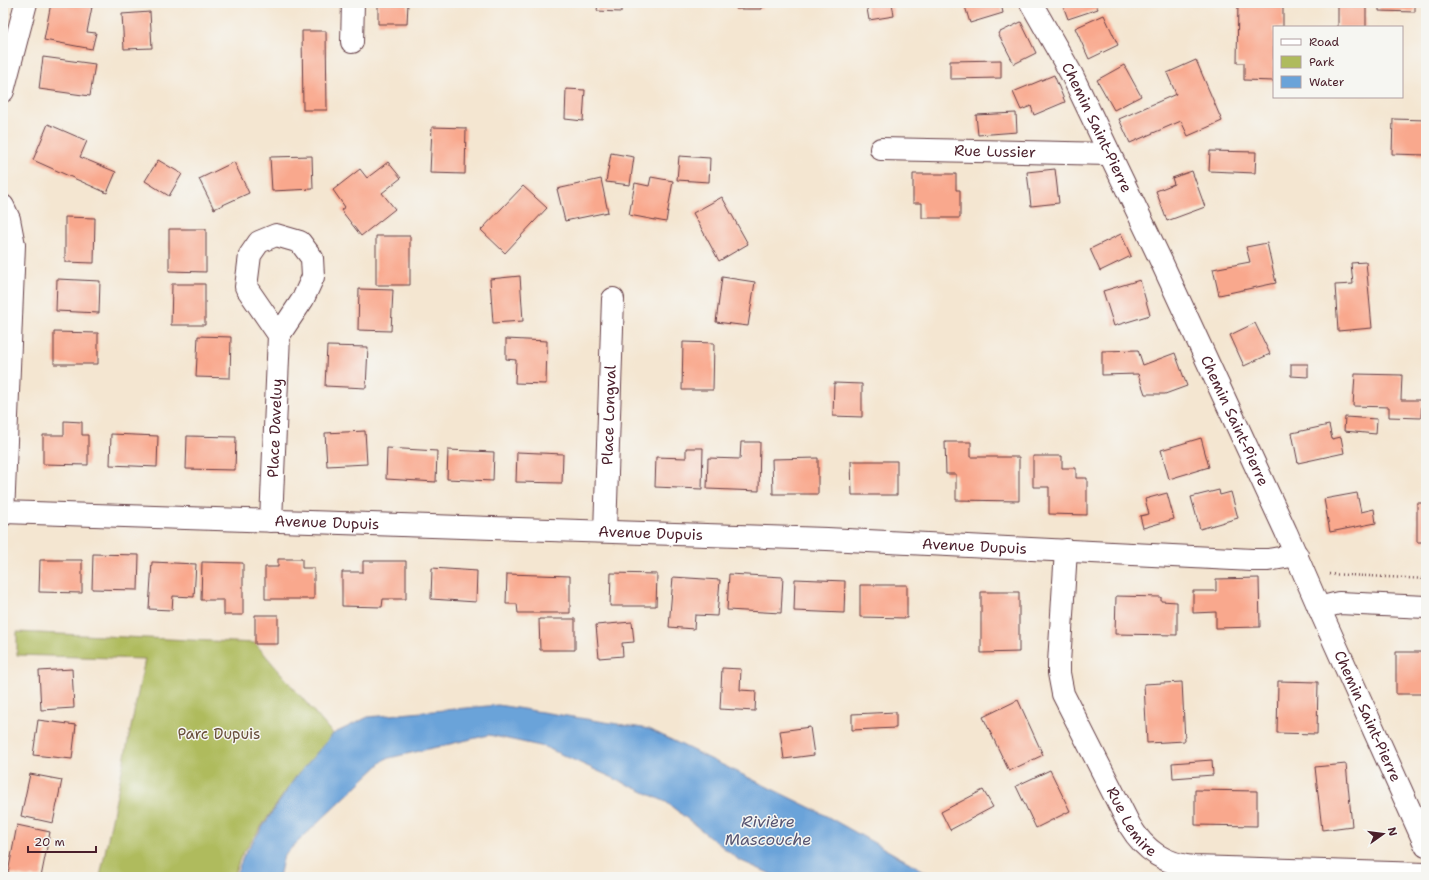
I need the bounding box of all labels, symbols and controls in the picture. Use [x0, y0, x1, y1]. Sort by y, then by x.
legend [1273, 26, 1403, 98]
text: Road [1309, 34, 1340, 50]
text: Park [1309, 54, 1335, 70]
street label: Chemin Saint-Pierre [1057, 59, 1137, 196]
text: Water [1309, 74, 1345, 90]
street label: Rue Lussier [954, 141, 1036, 162]
street label: Chemin Saint-Pierre [1196, 352, 1274, 489]
street label: Place Longval [597, 364, 621, 465]
street label: Place Daveluy [263, 378, 287, 478]
street label: Avenue Dupuis [274, 511, 380, 534]
street label: Avenue Dupuis [598, 522, 703, 545]
street label: Avenue Dupuis [921, 534, 1027, 559]
street label: Chemin Saint-Pierre [1329, 647, 1406, 785]
park label: Parc Dupuis [178, 724, 260, 744]
street label: Rue Lemire [1102, 783, 1161, 862]
water label: Rivière Mascouche [725, 811, 811, 850]
north arrow [1363, 814, 1403, 854]
text: N [1384, 826, 1401, 838]
scale bar [28, 828, 96, 854]
text: 20 m [34, 834, 65, 850]

